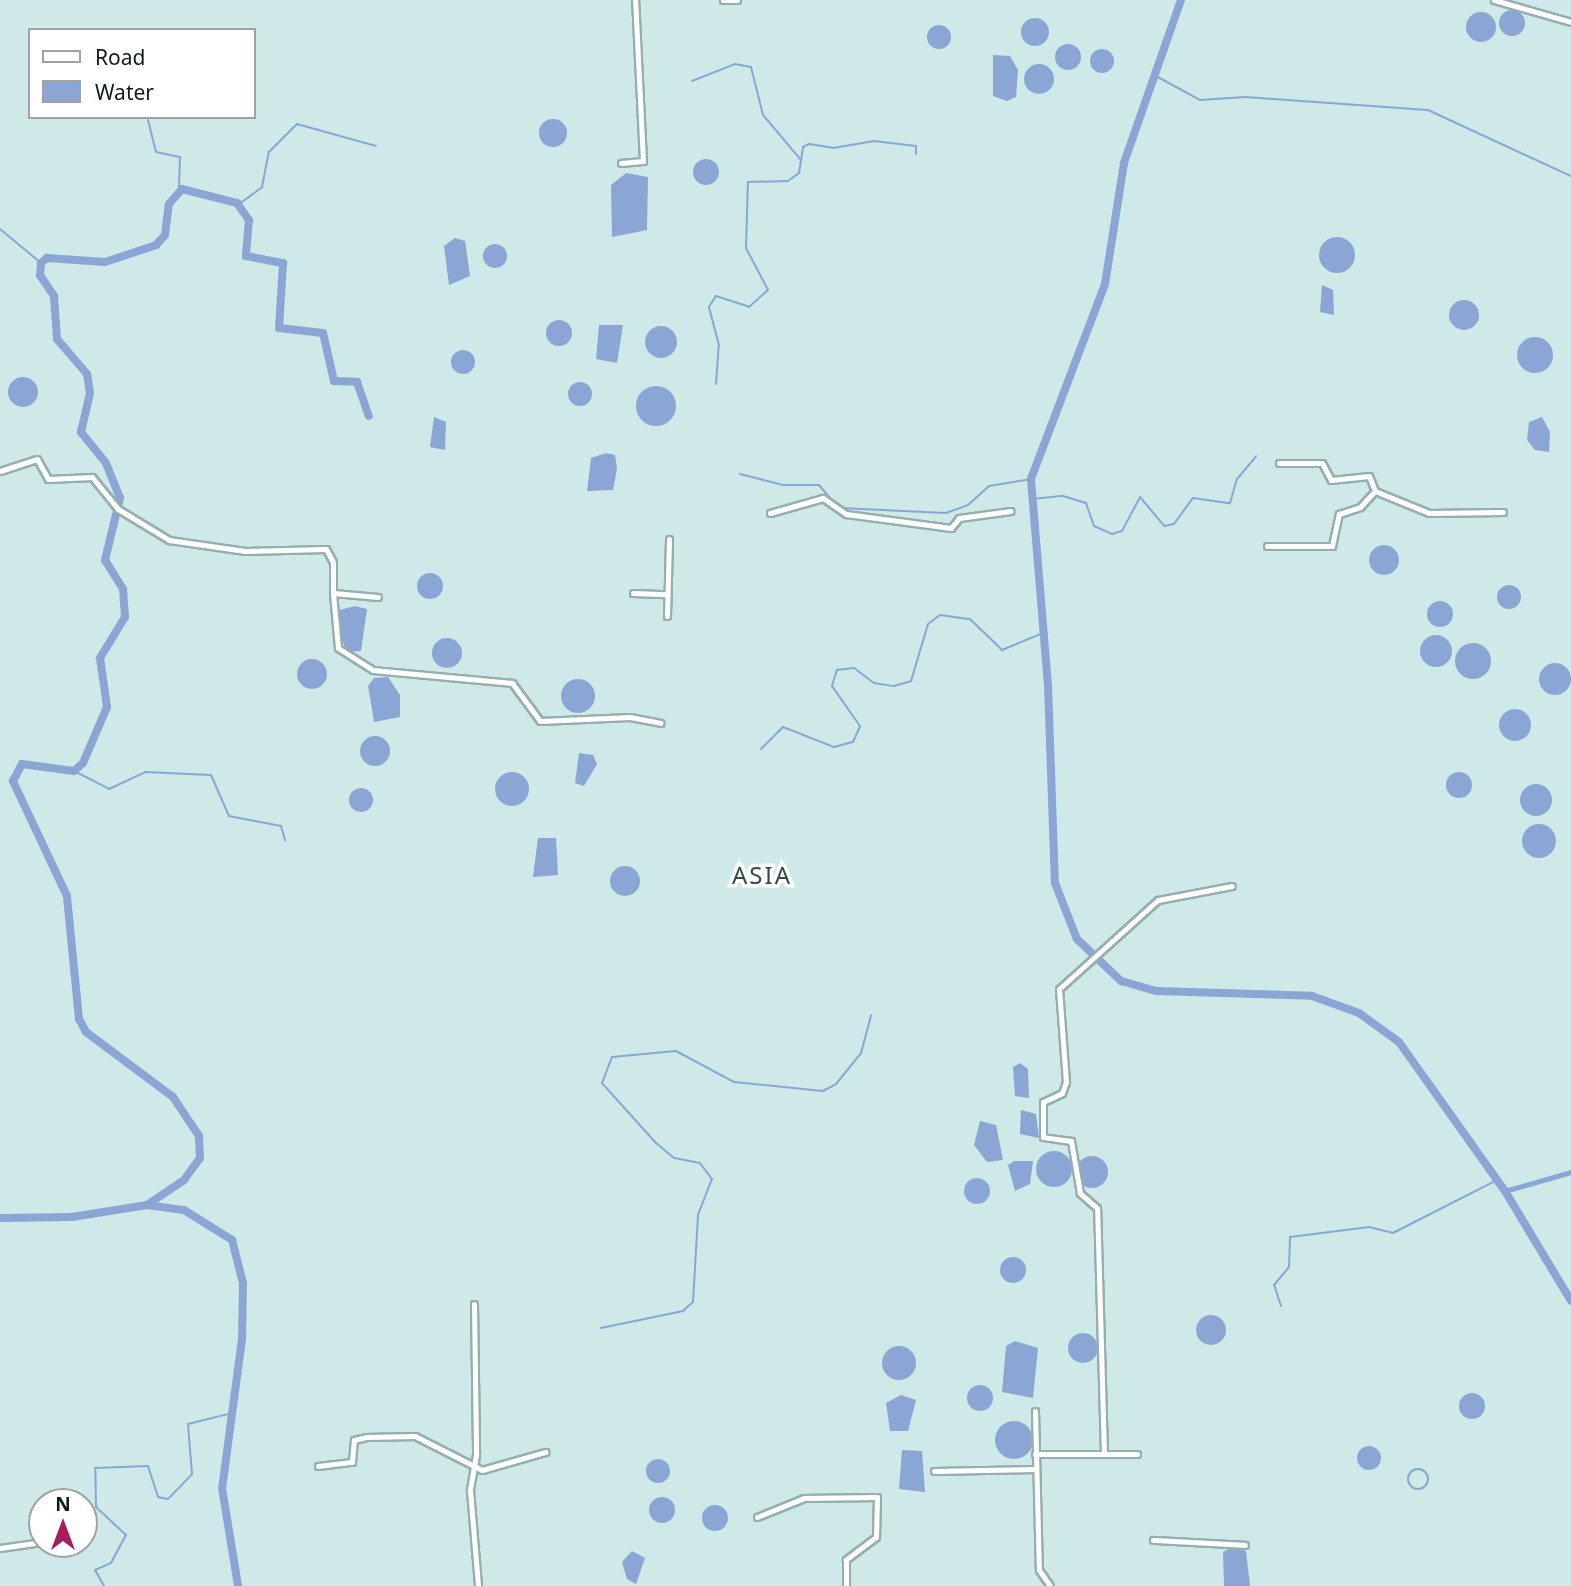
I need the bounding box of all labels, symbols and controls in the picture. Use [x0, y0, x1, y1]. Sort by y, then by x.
legend [28, 28, 256, 119]
text: Road [95, 43, 145, 71]
text: Water [95, 78, 154, 106]
district label: ASIA [733, 861, 791, 889]
north arrow [28, 1488, 98, 1558]
text: N [55, 1491, 71, 1517]

